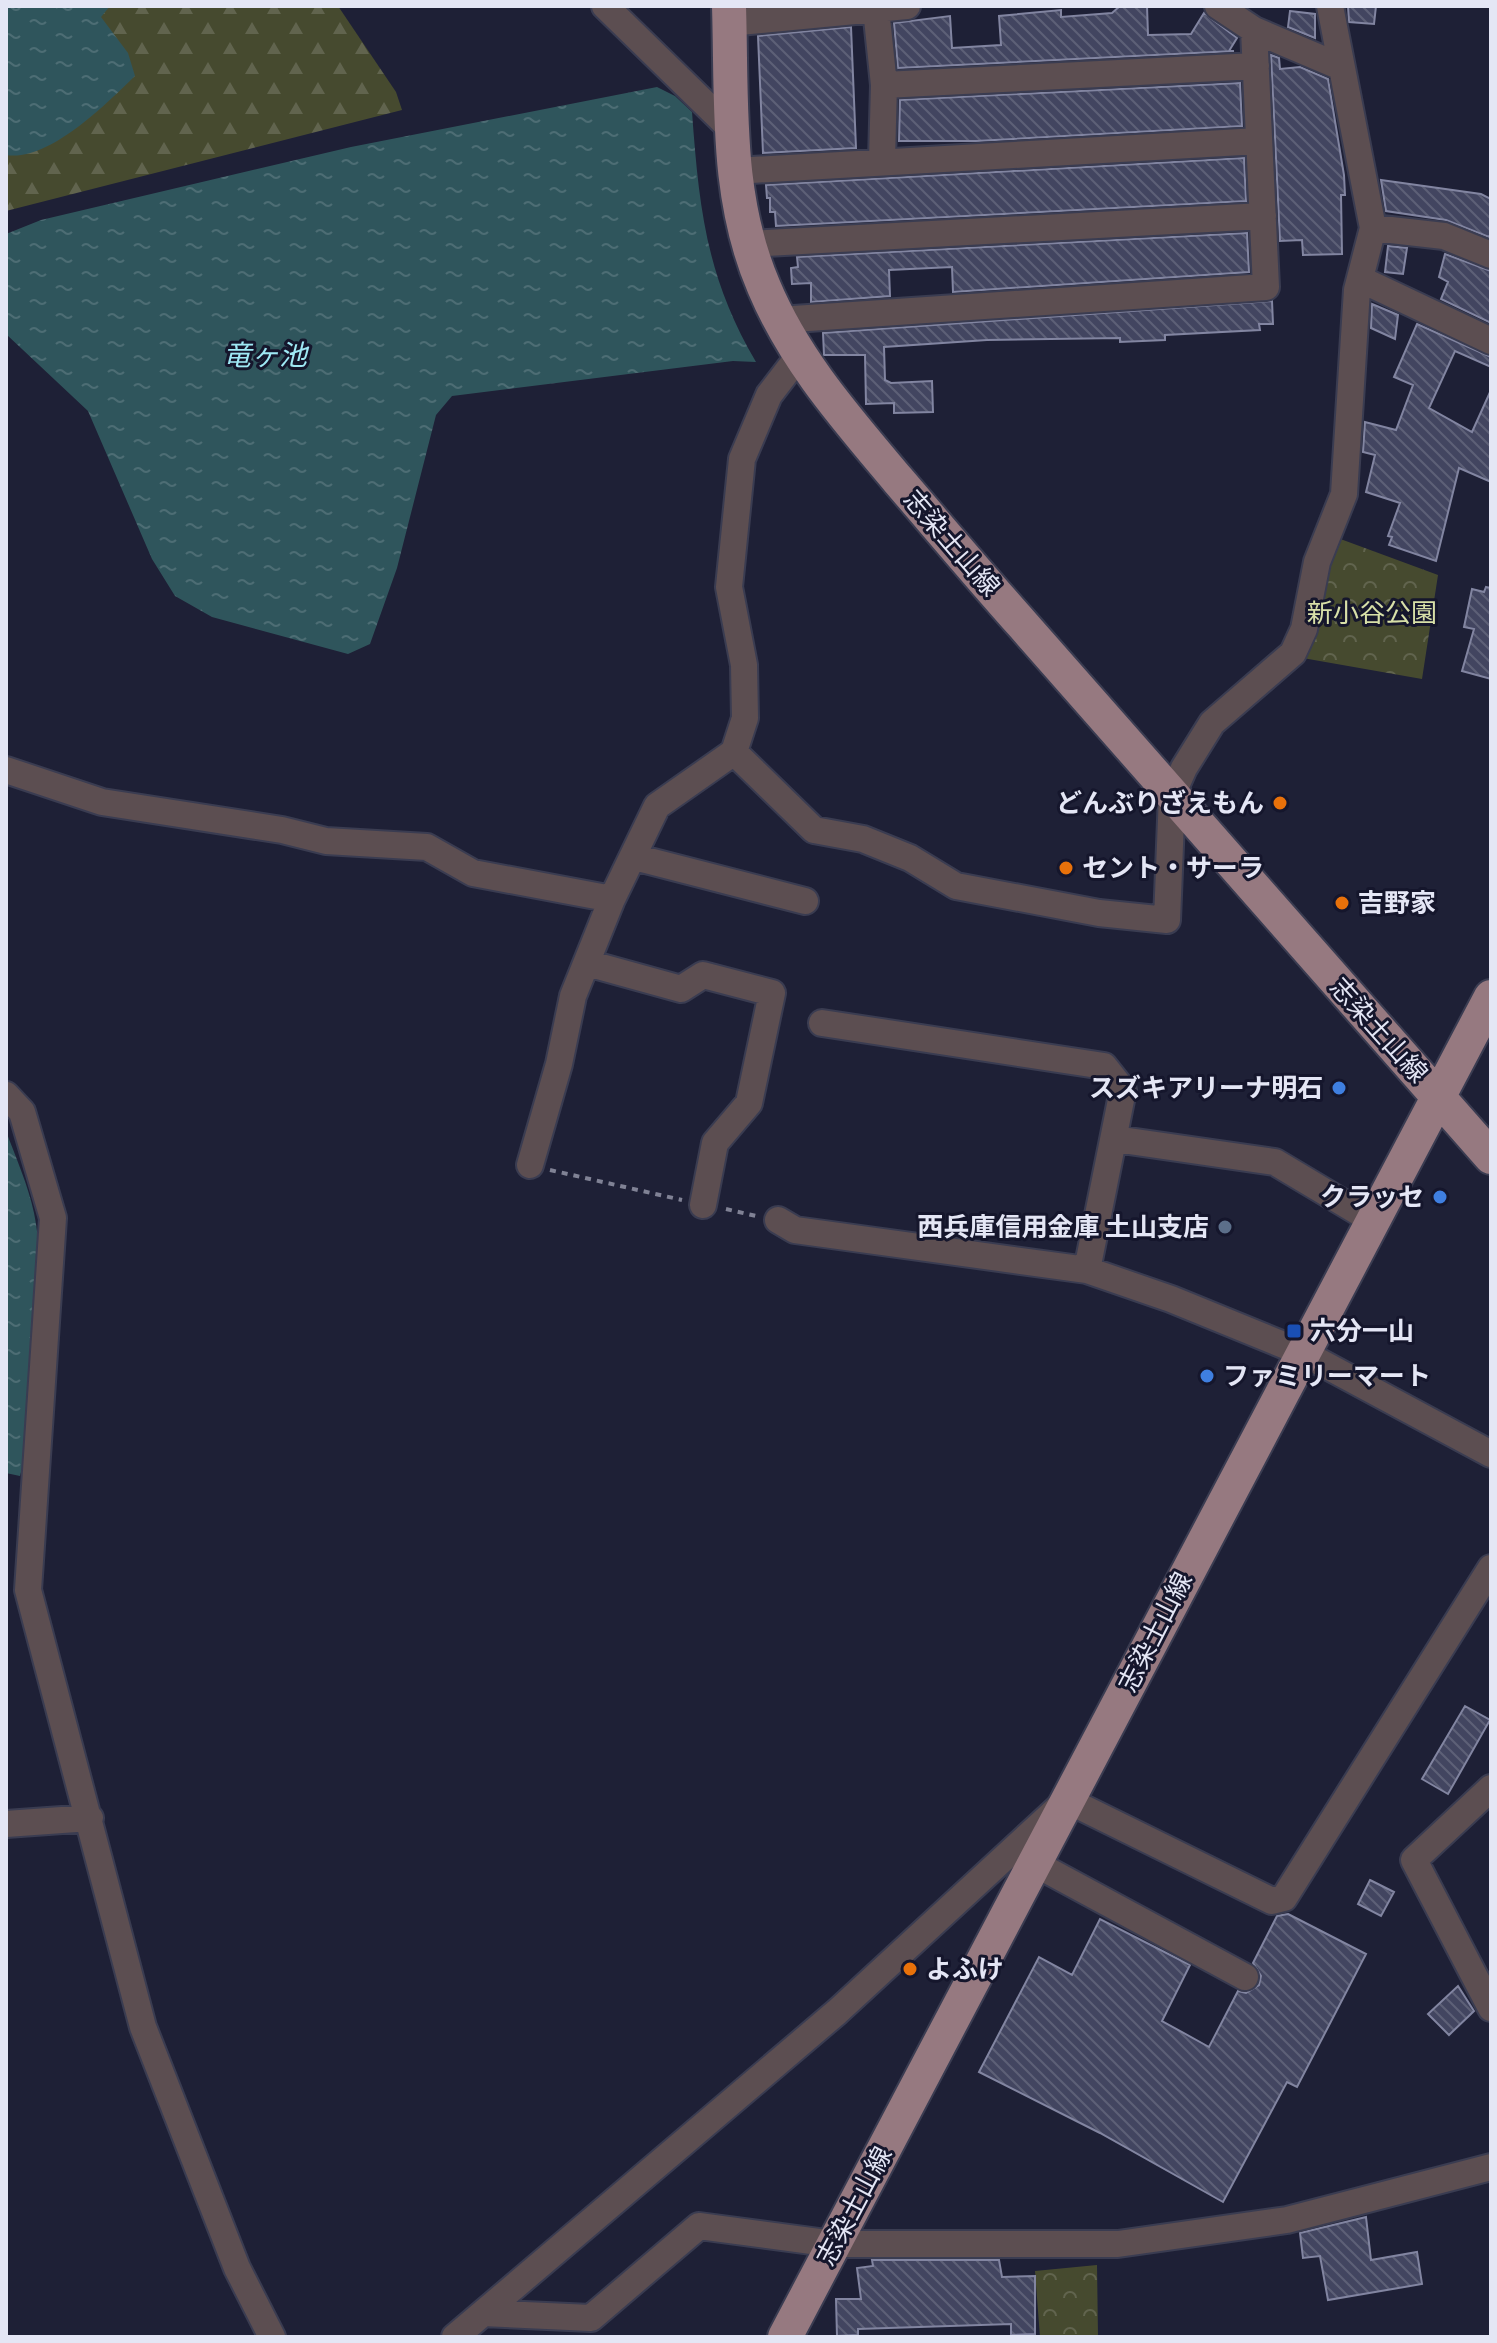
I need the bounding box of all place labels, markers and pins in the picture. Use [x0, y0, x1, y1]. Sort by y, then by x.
place label: どんぶりざえもん [1056, 785, 1264, 821]
marker: どんぶりざえもん [1271, 794, 1289, 812]
place label: セント・サーラ [1082, 850, 1264, 886]
marker: セント・サーラ [1057, 859, 1075, 877]
place label: 吉野家 [1358, 885, 1436, 921]
marker: 吉野家 [1333, 894, 1351, 912]
place label: スズキアリーナ明石 [1089, 1070, 1323, 1106]
marker: スズキアリーナ明石 [1330, 1079, 1348, 1097]
place label: クラッセ [1320, 1179, 1424, 1215]
marker: クラッセ [1431, 1188, 1449, 1206]
place label: 西兵庫信用金庫 土山支店 [917, 1209, 1209, 1245]
marker: 西兵庫信用金庫 土山支店 [1216, 1218, 1234, 1236]
place label: 六分一山 [1310, 1313, 1414, 1349]
marker: 六分一山 [1285, 1322, 1303, 1340]
place label: ファミリーマート [1223, 1358, 1431, 1394]
marker: ファミリーマート [1198, 1367, 1216, 1385]
place label: よふけ [926, 1951, 1004, 1987]
marker: よふけ [901, 1960, 919, 1978]

